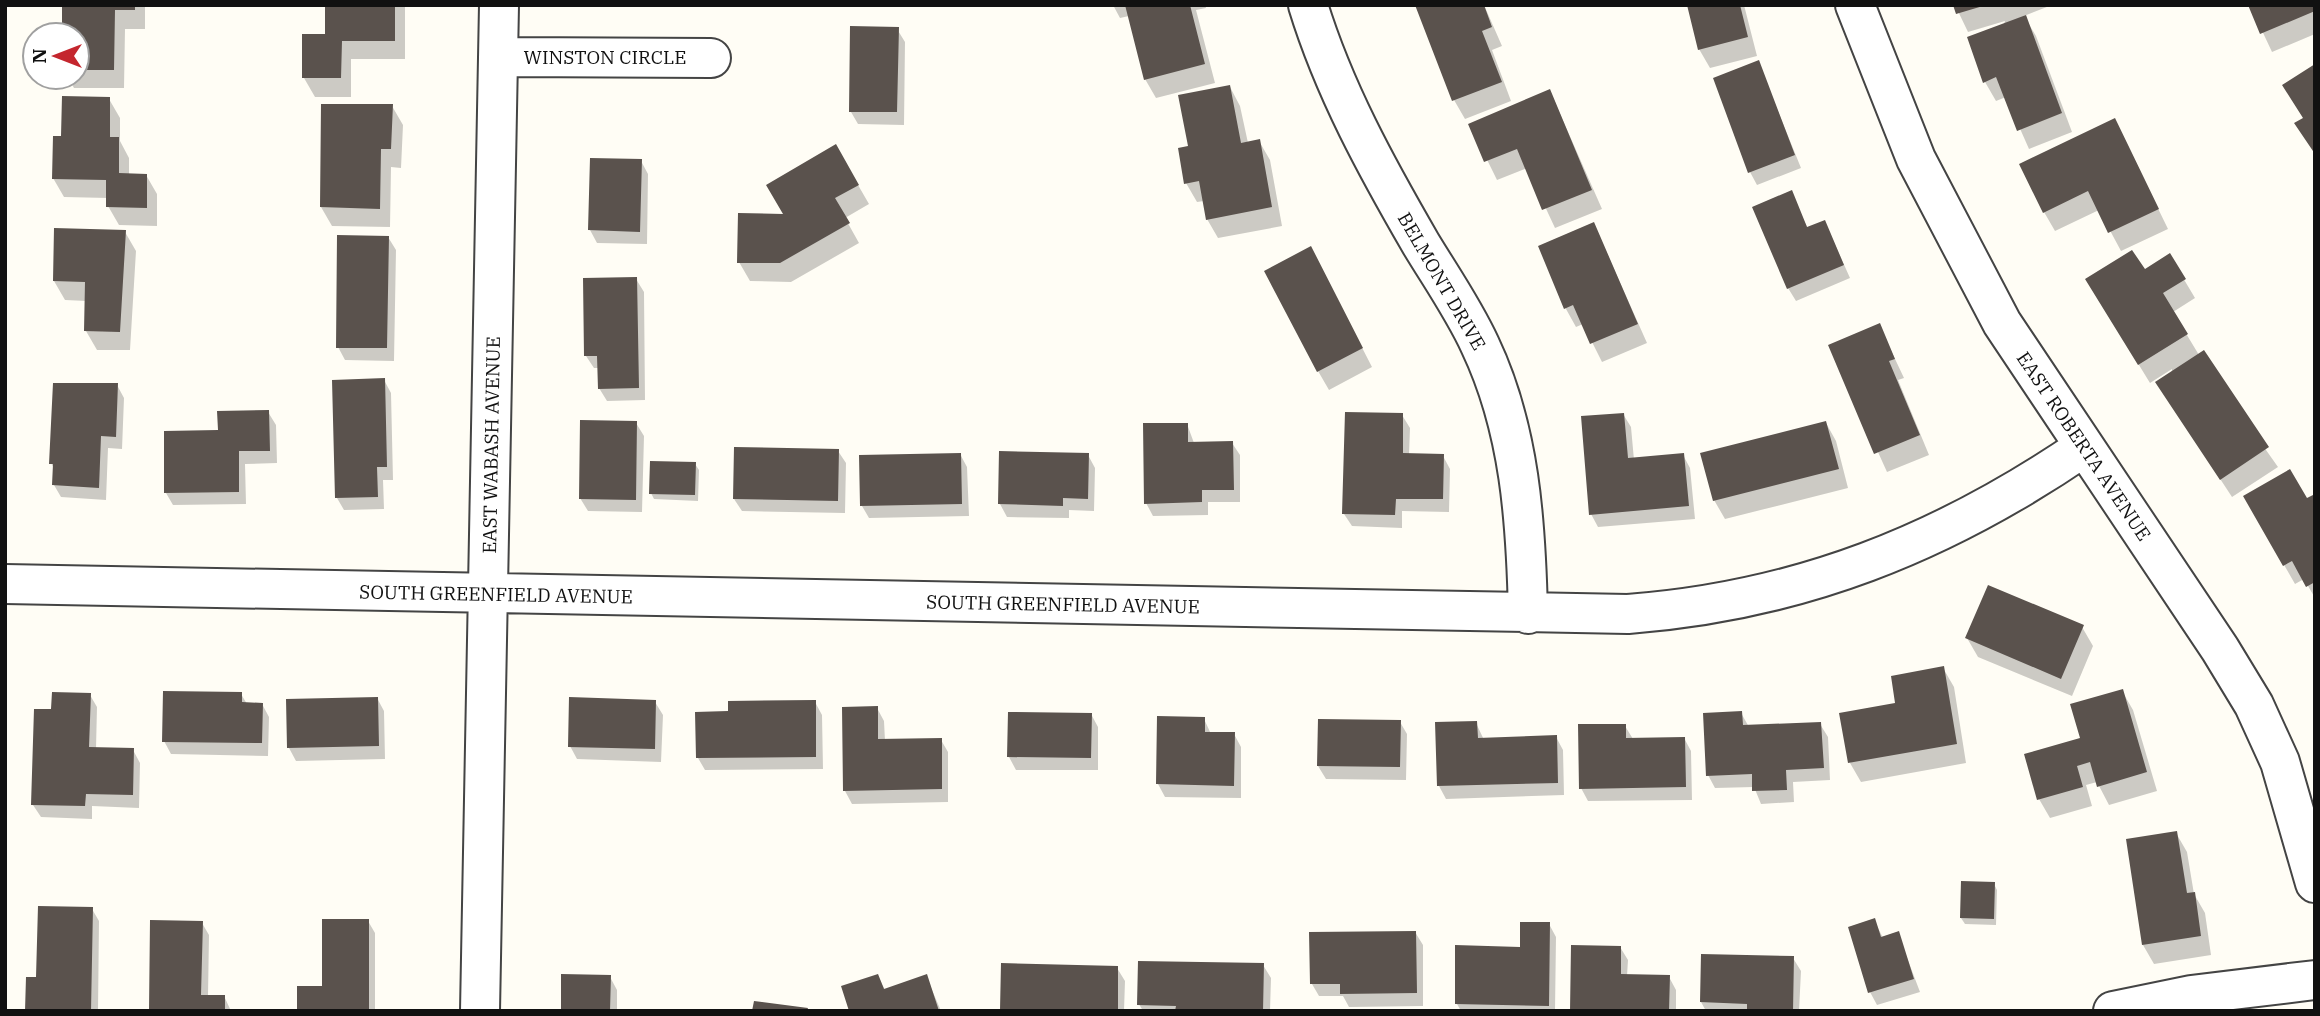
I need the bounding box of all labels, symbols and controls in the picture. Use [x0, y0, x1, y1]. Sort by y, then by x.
north arrow [21, 21, 91, 91]
street label: WINSTON CIRCLE [524, 45, 686, 69]
text: N [27, 48, 51, 64]
street label: BELMONT DRIVE [1393, 208, 1491, 354]
street label: EAST WABASH AVENUE [477, 336, 505, 554]
street label: EAST ROBERTA AVENUE [2012, 347, 2156, 545]
street label: SOUTH GREENFIELD AVENUE [359, 580, 633, 608]
street label: SOUTH GREENFIELD AVENUE [926, 590, 1200, 618]

